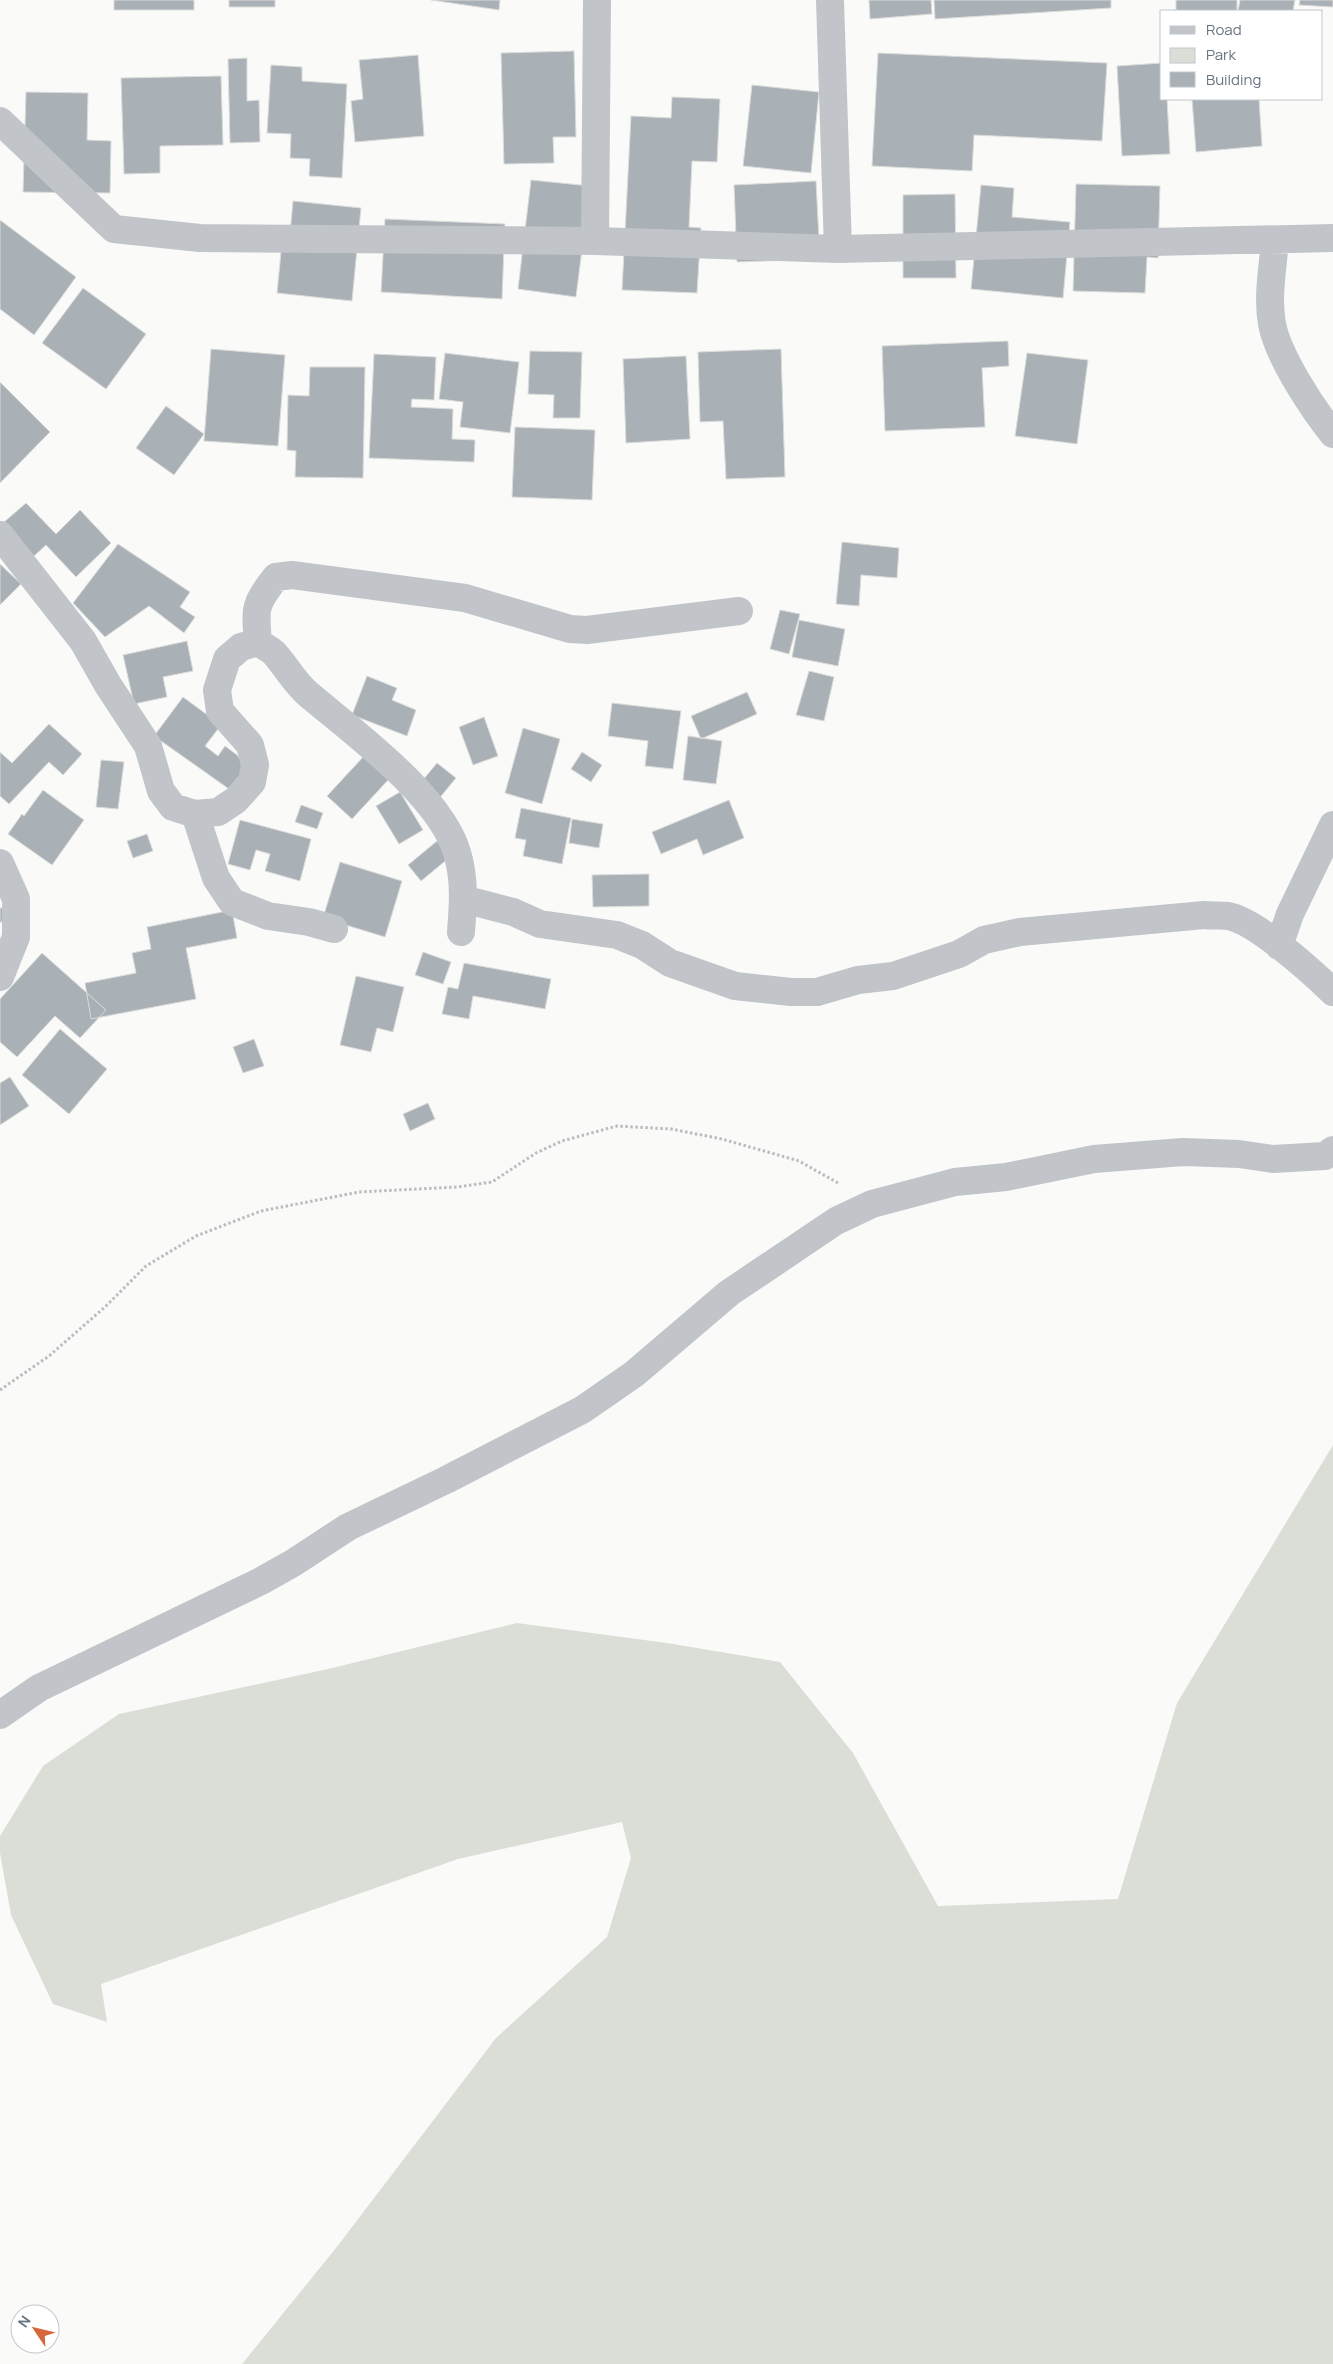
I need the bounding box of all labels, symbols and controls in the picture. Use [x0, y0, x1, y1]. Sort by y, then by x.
legend [1160, 10, 1323, 100]
text: Road [1206, 19, 1242, 40]
text: Park [1206, 44, 1236, 65]
text: Building [1206, 69, 1261, 90]
north arrow [10, 2304, 60, 2354]
text: N [13, 2312, 35, 2331]

